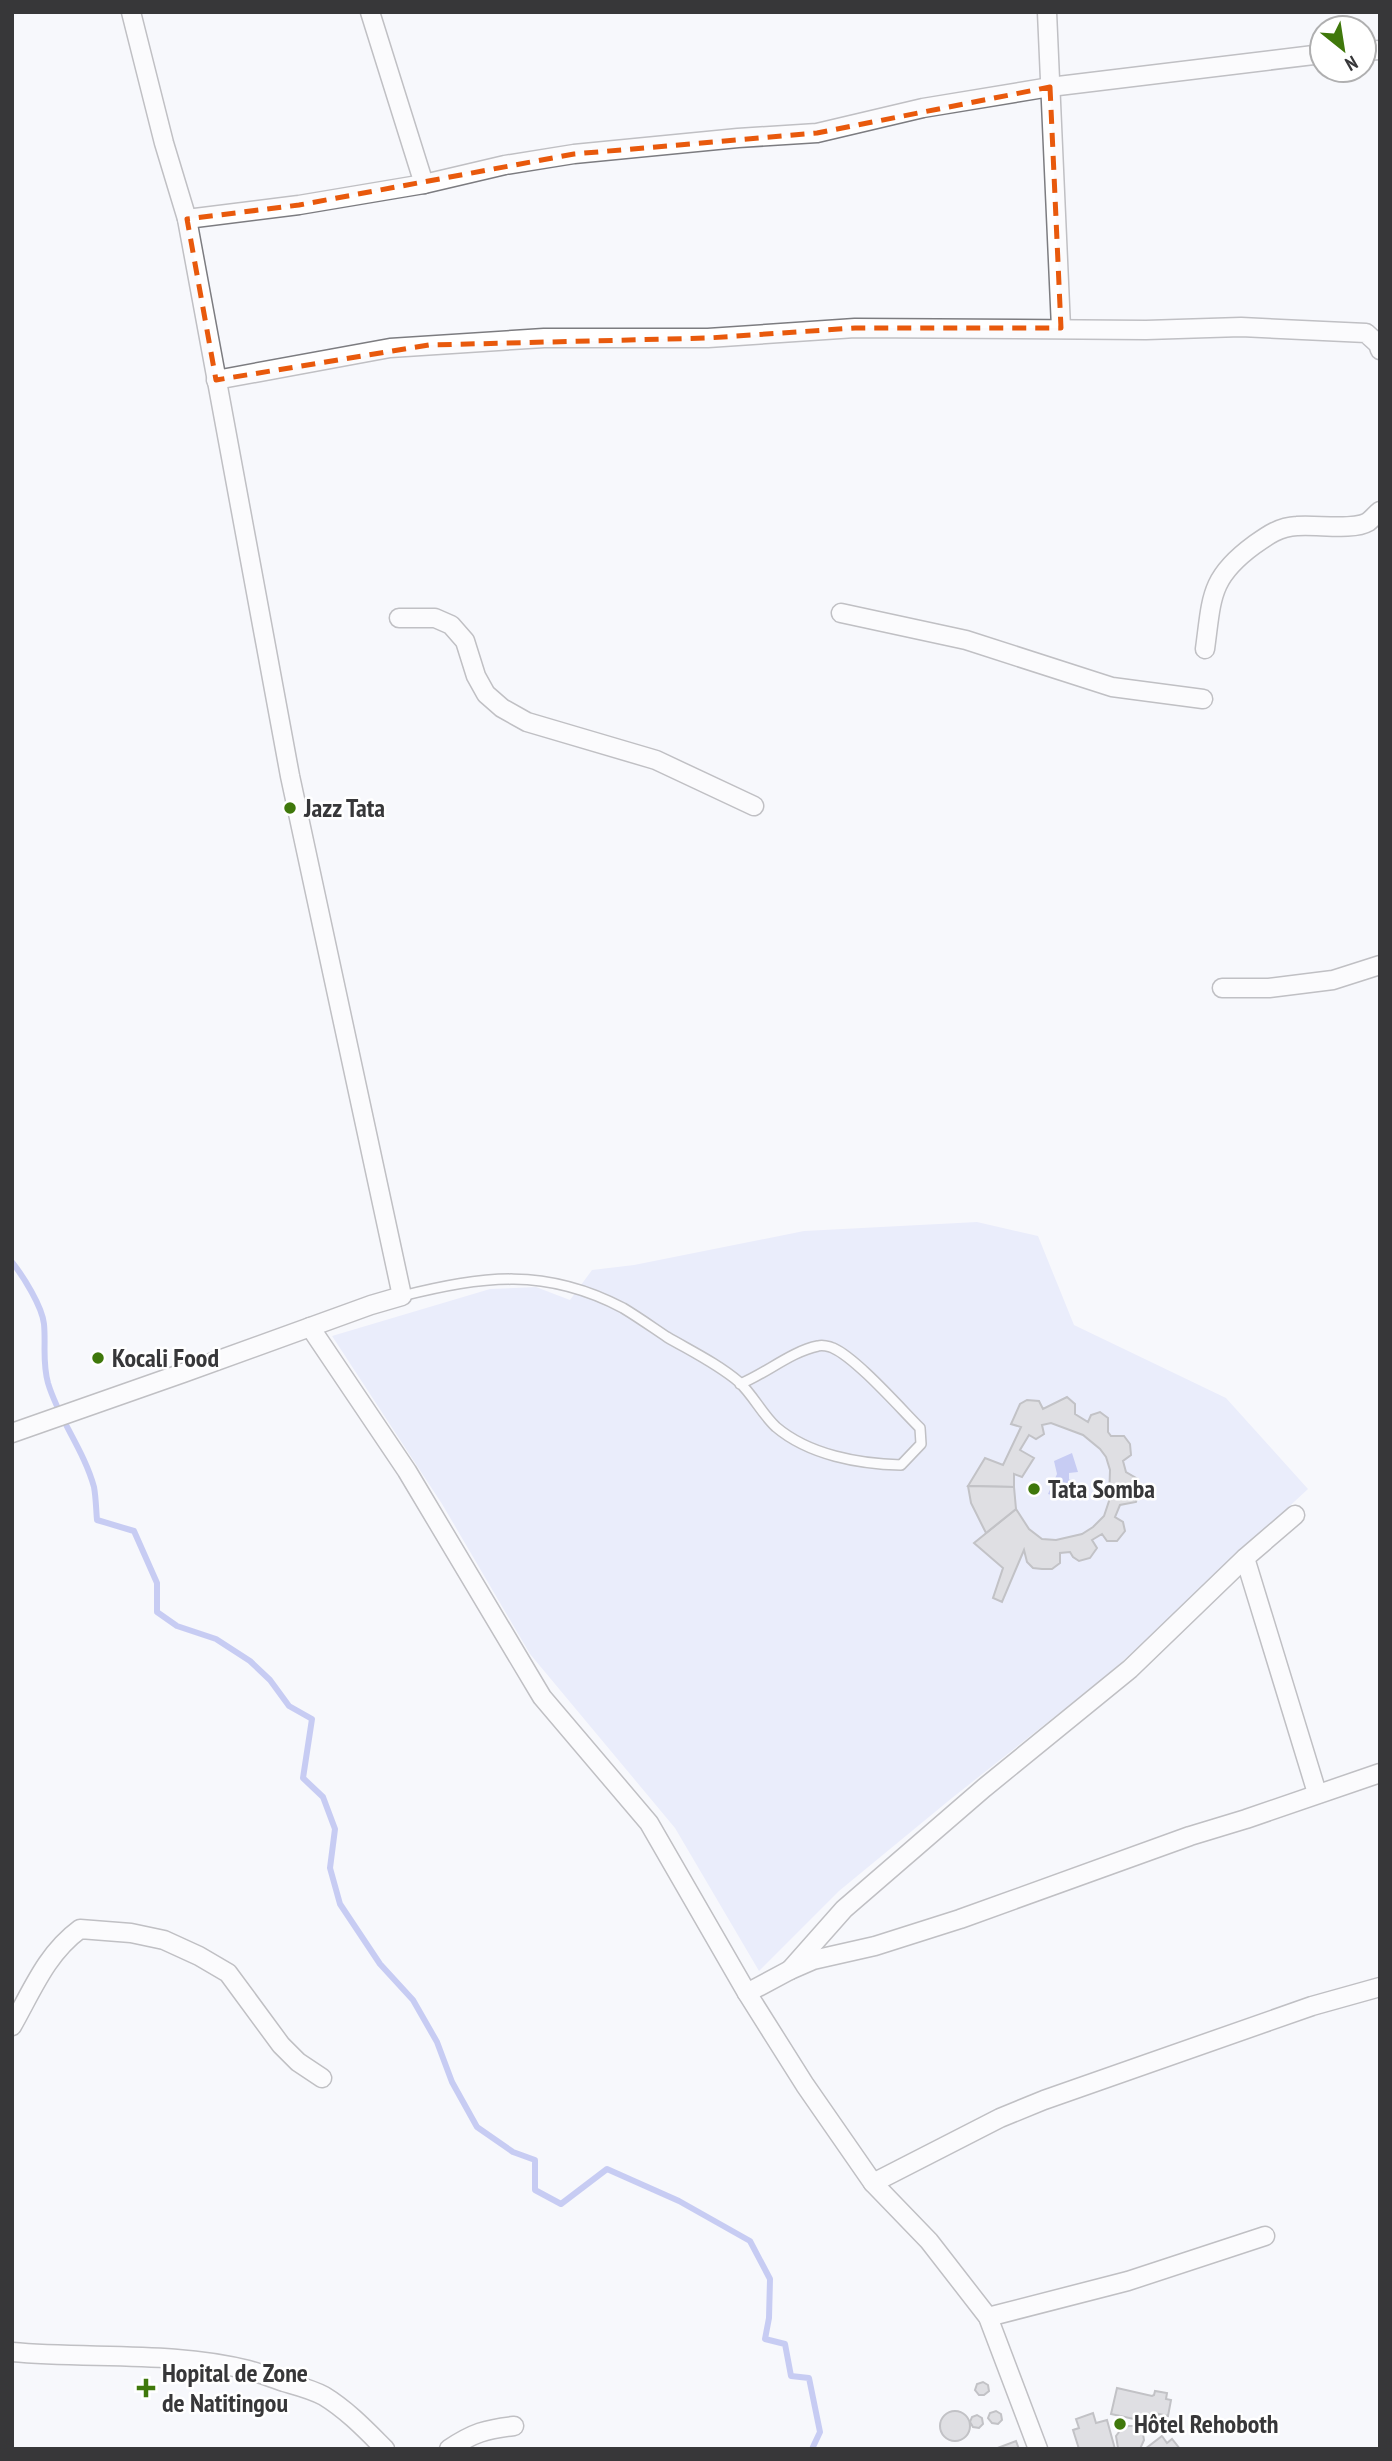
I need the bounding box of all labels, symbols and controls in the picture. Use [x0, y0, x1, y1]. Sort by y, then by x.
north arrow [1308, 14, 1378, 84]
text: N [1341, 51, 1362, 77]
place label: Jazz Tata [303, 791, 385, 824]
marker: Jazz Tata [282, 800, 298, 816]
place label: Kocali Food [112, 1341, 219, 1374]
marker: Kocali Food [90, 1350, 106, 1366]
place label: Tata Somba [1048, 1472, 1155, 1505]
marker: Tata Somba [1026, 1481, 1042, 1497]
place label: Hopital de Zone de Natitingou [162, 2356, 308, 2419]
marker: Hopital de Zone de Natitingou [136, 2378, 156, 2398]
place label: Hôtel Rehoboth [1134, 2407, 1279, 2440]
marker: Hôtel Rehoboth [1112, 2416, 1128, 2432]

